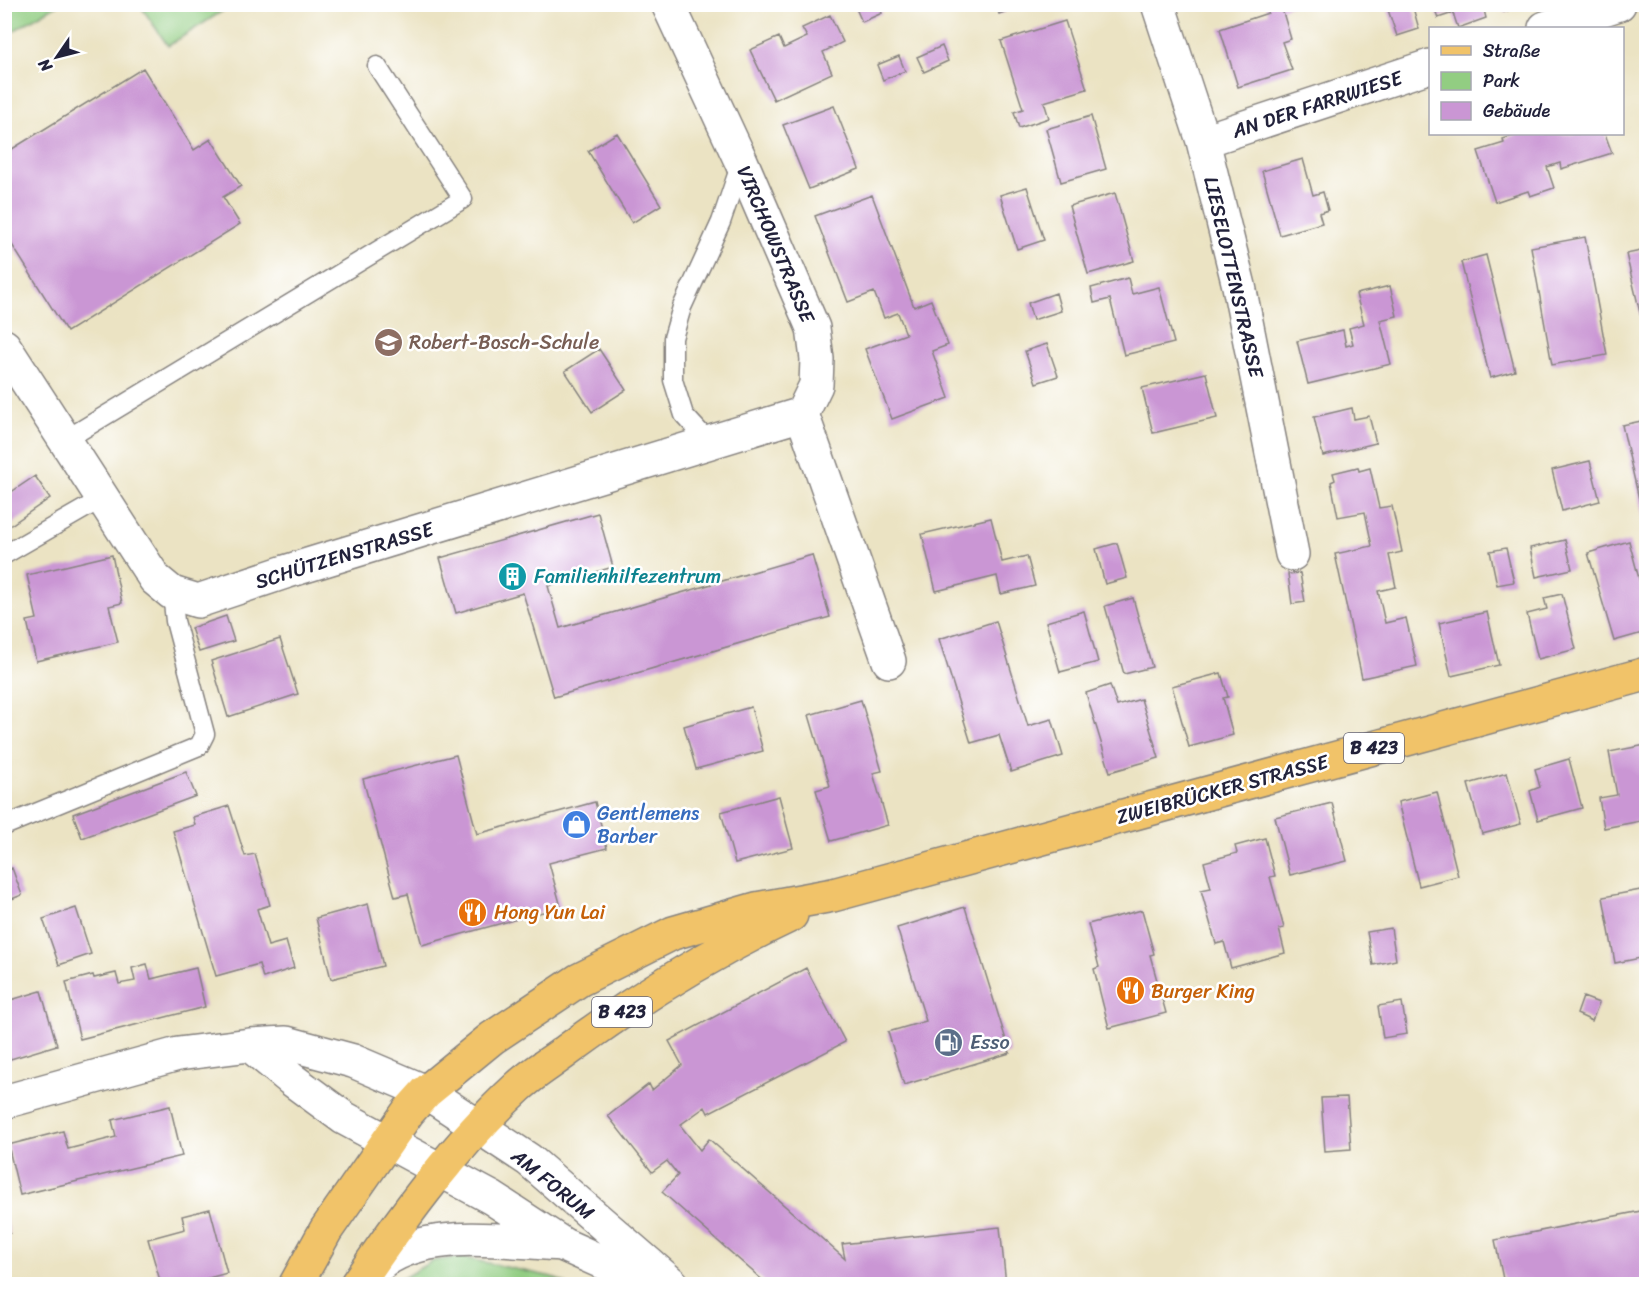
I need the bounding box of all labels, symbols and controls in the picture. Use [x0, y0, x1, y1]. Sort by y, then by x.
north arrow [27, 27, 87, 87]
legend [1429, 27, 1624, 135]
text: Straße [1483, 35, 1540, 67]
text: N [30, 52, 61, 79]
street label: AN DER FARRWIESE [1227, 60, 1408, 149]
text: Park [1483, 65, 1520, 97]
text: Gebäude [1483, 95, 1551, 127]
street label: VIRCHOWSTRASSE [727, 160, 825, 330]
street label: LIESELOTTENSTRASSE [1193, 173, 1274, 383]
place label: Robert-Bosch-Schule [409, 325, 599, 360]
school or university icon: Robert-Bosch-Schule [372, 326, 404, 358]
street label: SCHÜTZENSTRASSE [251, 511, 439, 599]
place label: Familienhilfezentrum [534, 559, 721, 594]
building icon: Familienhilfezentrum [497, 560, 529, 592]
road number: B 423 [1344, 733, 1404, 763]
street label: ZWEIBRÜCKER STRASSE [1112, 744, 1334, 835]
place label: Gentlemens Barber [597, 796, 700, 854]
shop icon: Gentlemens Barber [560, 808, 592, 840]
place label: Hong Yun Lai [494, 895, 607, 930]
restaurant icon: Hong Yun Lai [457, 896, 489, 928]
place label: Burger King [1151, 974, 1255, 1009]
restaurant icon: Burger King [1114, 975, 1146, 1007]
road number: B 423 [592, 997, 652, 1027]
place label: Esso [970, 1025, 1010, 1060]
fuel station icon: Esso [933, 1026, 965, 1058]
street label: AM FORUM [502, 1139, 603, 1230]

